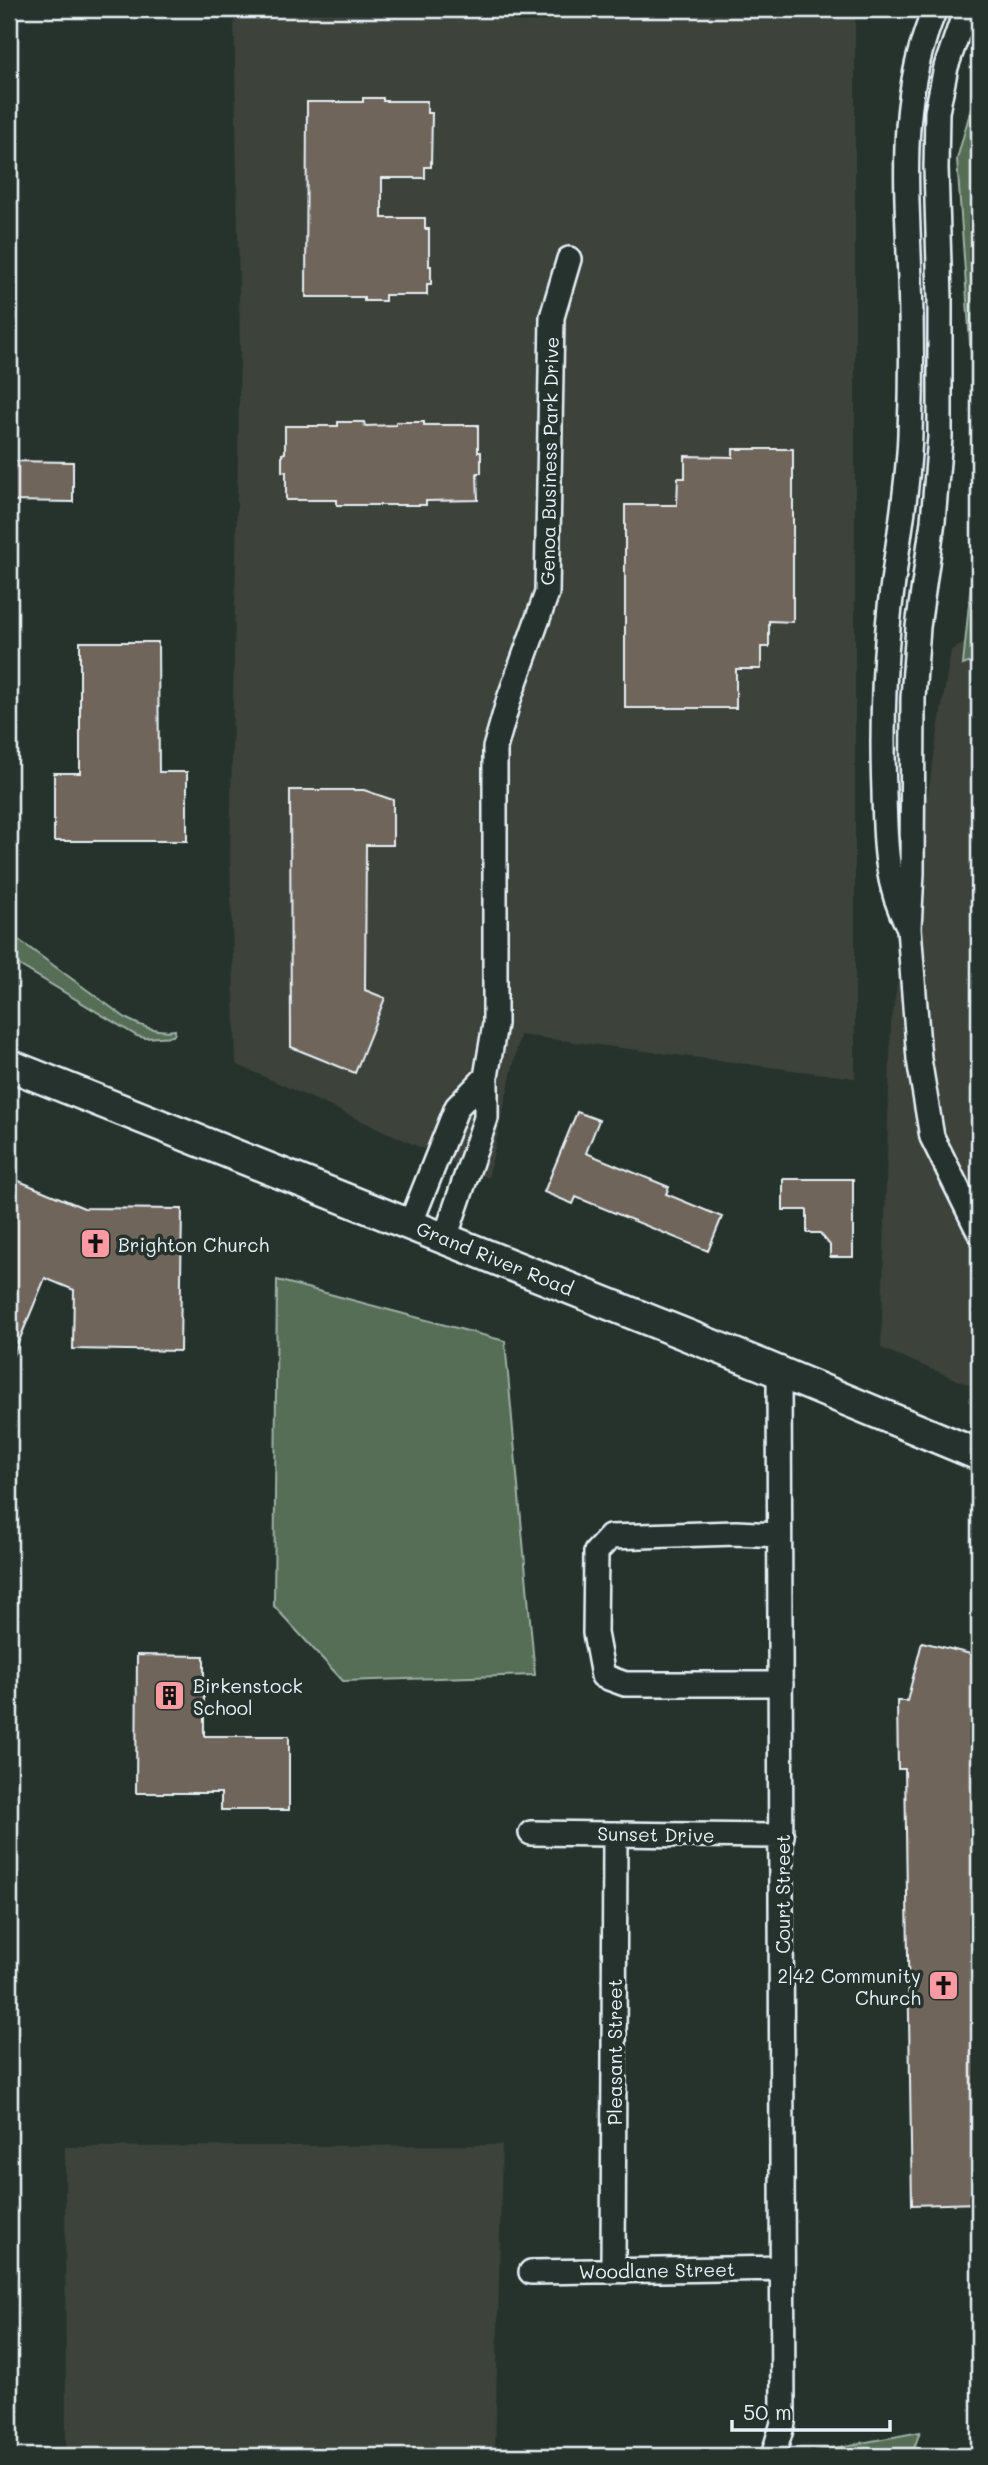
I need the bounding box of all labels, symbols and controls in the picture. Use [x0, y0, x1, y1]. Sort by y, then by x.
street label: Genoa Business Park Drive [534, 336, 564, 586]
street label: Grand River Road [413, 1215, 577, 1301]
church icon: Brighton Church [78, 1227, 112, 1261]
place label: Brighton Church [118, 1232, 269, 1257]
place label: Birkenstock School [193, 1673, 303, 1720]
building icon: Birkenstock School [153, 1679, 187, 1713]
street label: Sunset Drive [597, 1820, 715, 1848]
street label: Court Street [770, 1834, 795, 1954]
place label: 2|42 Community Church [777, 1963, 921, 2010]
church icon: 2|42 Community Church [927, 1969, 961, 2003]
street label: Pleasant Street [602, 1979, 627, 2125]
street label: Woodlane Street [578, 2256, 736, 2284]
scale bar [732, 2388, 890, 2432]
text: 50 m [743, 2398, 792, 2425]

